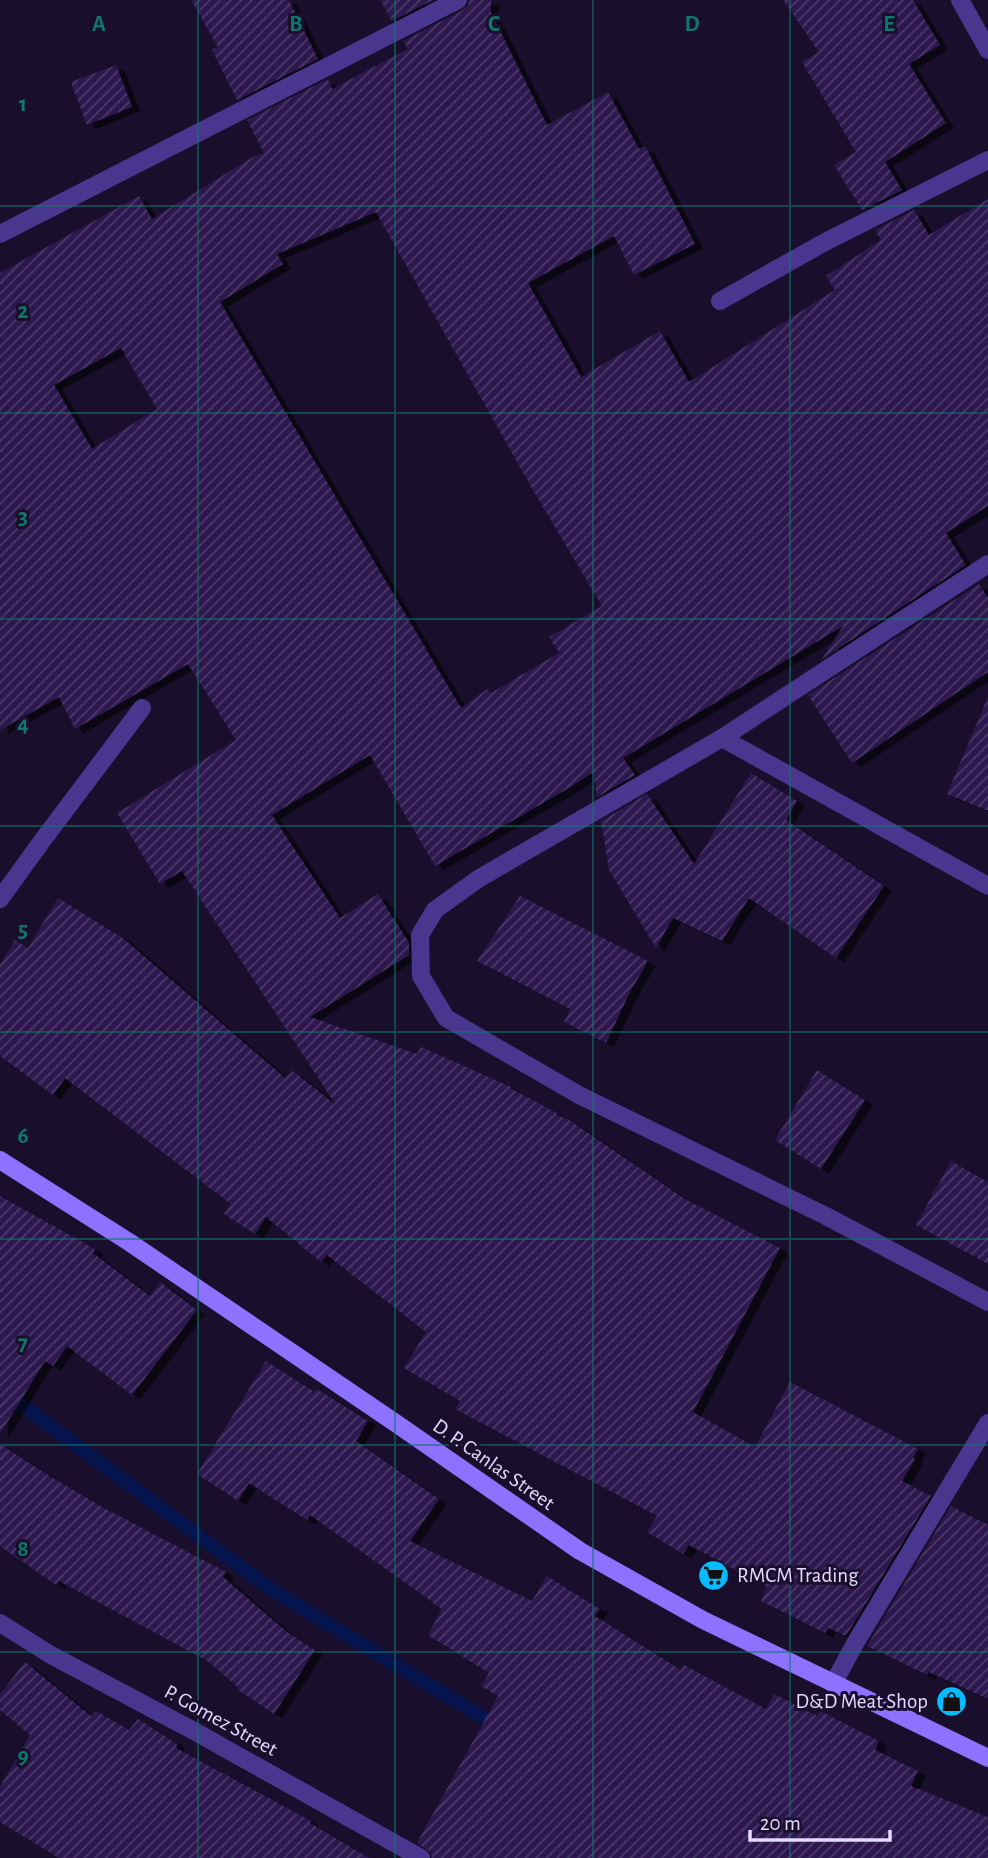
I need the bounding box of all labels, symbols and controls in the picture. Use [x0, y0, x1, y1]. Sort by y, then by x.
text: A [92, 13, 106, 36]
text: B [289, 13, 303, 36]
text: C [488, 13, 500, 36]
text: D [684, 13, 700, 36]
text: E [883, 13, 895, 36]
text: 1 [19, 93, 27, 116]
text: 2 [18, 300, 29, 323]
text: 3 [18, 506, 28, 529]
text: 4 [17, 713, 29, 736]
text: 5 [18, 919, 28, 942]
text: 6 [17, 1125, 29, 1148]
text: 7 [18, 1332, 28, 1355]
street label: D. P. Canlas Street [429, 1415, 559, 1514]
text: 8 [17, 1538, 29, 1561]
supermarket icon: RMCM Trading [697, 1558, 731, 1592]
place label: RMCM Trading [737, 1565, 859, 1586]
street label: P. Gomez Street [161, 1681, 281, 1760]
shop icon: D&D Meat Shop [934, 1684, 968, 1718]
place label: D&D Meat Shop [796, 1691, 928, 1712]
text: 9 [17, 1745, 29, 1768]
scale bar [750, 1798, 890, 1842]
text: 20 m [760, 1813, 801, 1834]

